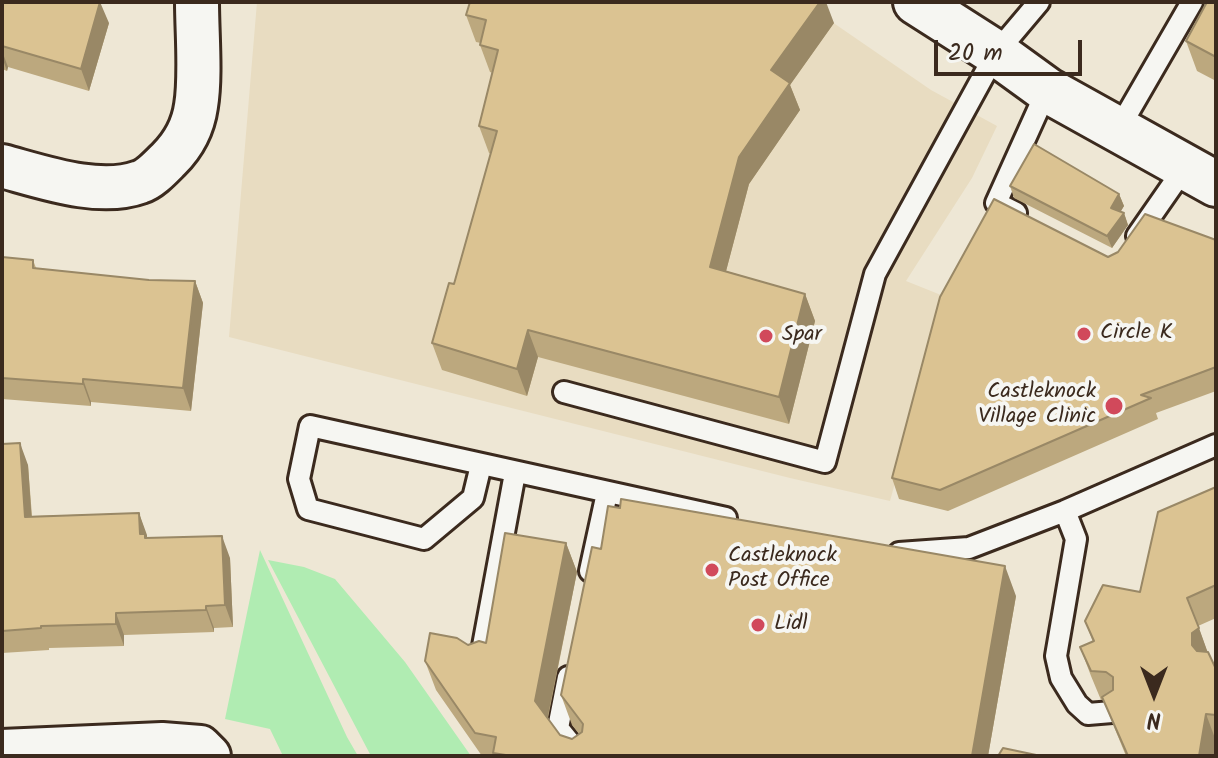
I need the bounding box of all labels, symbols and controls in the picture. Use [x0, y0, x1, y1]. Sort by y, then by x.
scale bar [938, 24, 1086, 74]
text: 20 m [948, 34, 1003, 73]
place label: Circle K [1100, 321, 1173, 347]
place label: Spar [782, 323, 822, 349]
marker: Circle K [1075, 325, 1093, 343]
marker: Spar [757, 327, 775, 345]
place label: Castleknock Village Clinic [978, 380, 1096, 432]
marker: Castleknock Village Clinic [1103, 395, 1125, 417]
place label: Castleknock Post Office [728, 544, 837, 596]
marker: Castleknock Post Office [703, 561, 721, 579]
place label: Lidl [774, 612, 808, 638]
marker: Lidl [749, 616, 767, 634]
north arrow [1114, 654, 1194, 734]
text: N [1147, 701, 1161, 736]

